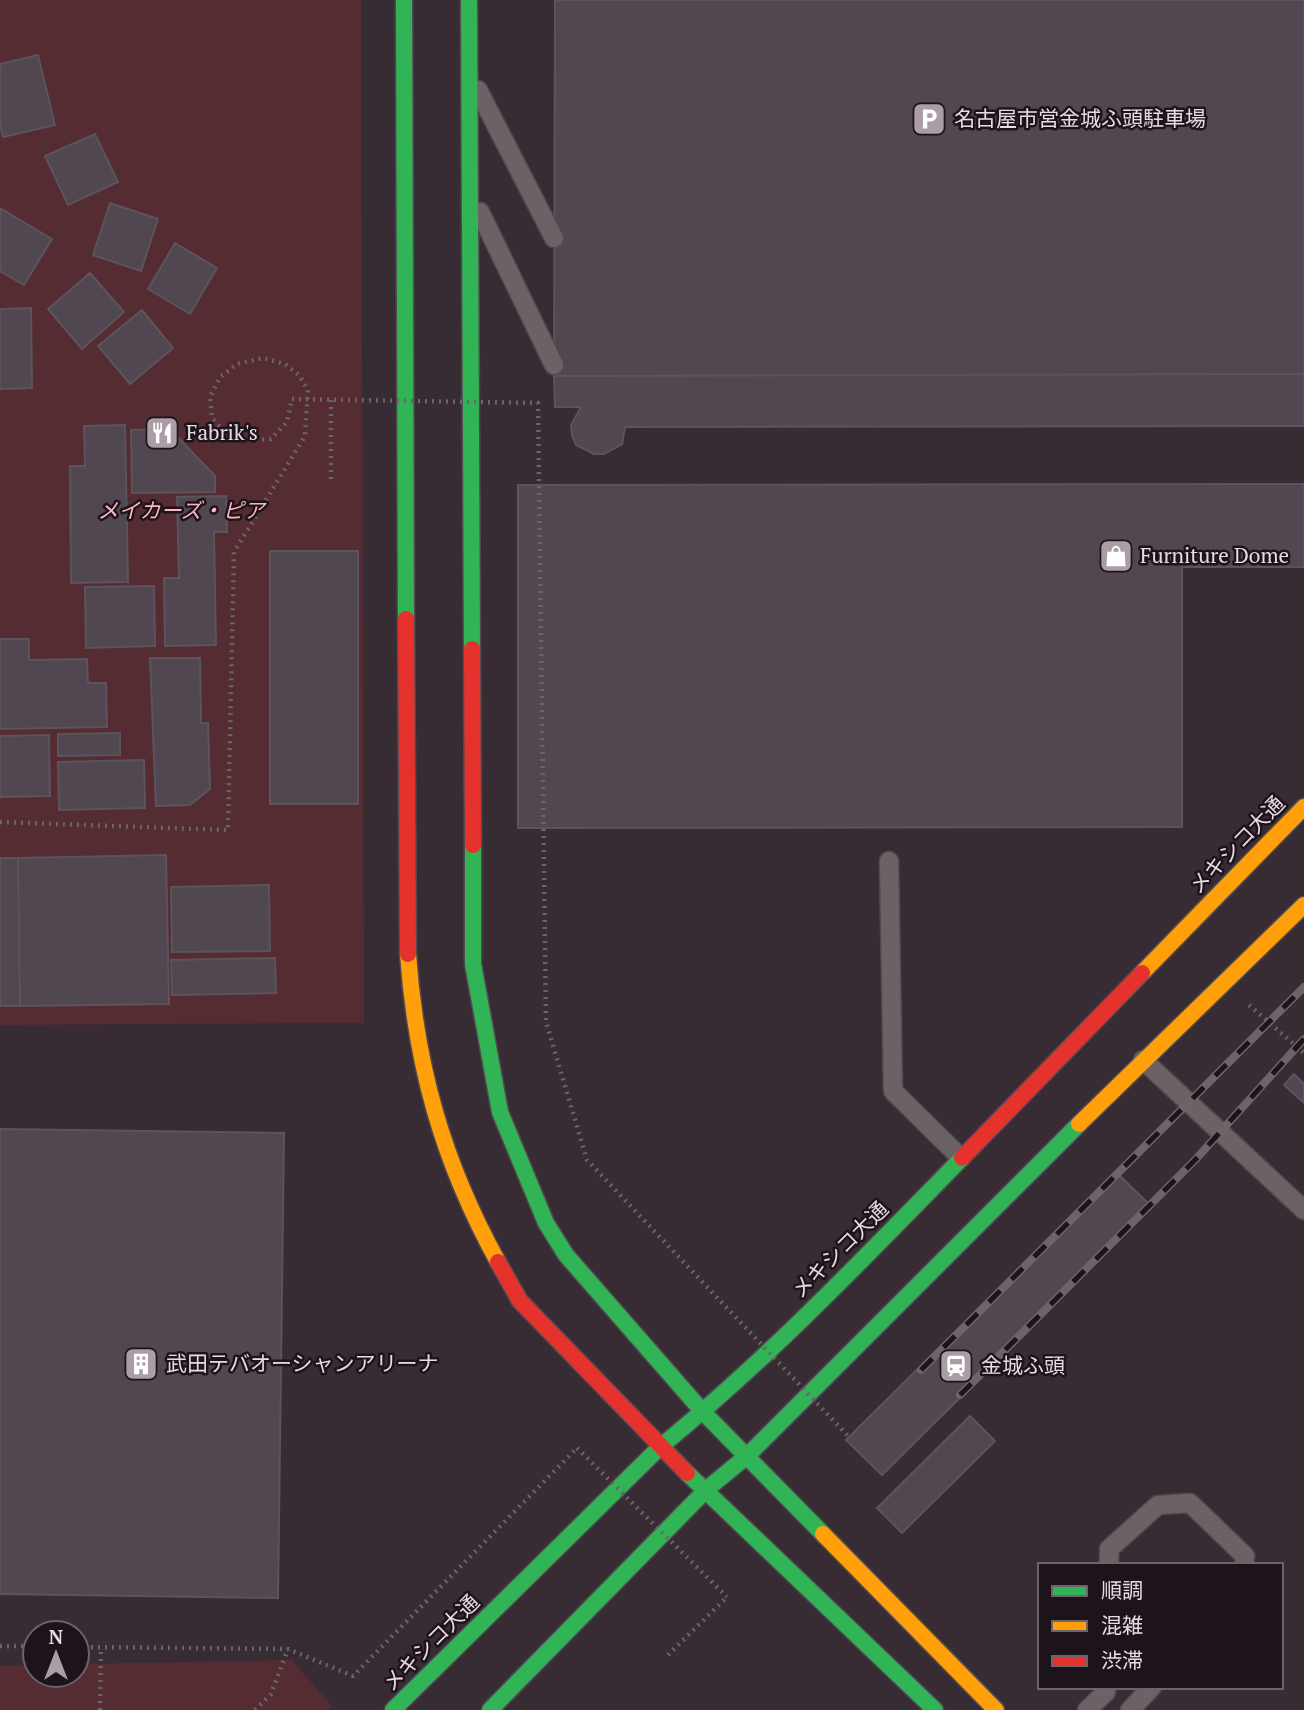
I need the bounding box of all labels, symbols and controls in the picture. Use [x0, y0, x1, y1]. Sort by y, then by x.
parking icon: 名古屋市営金城ふ頭駐車場 [910, 100, 948, 138]
place label: 名古屋市営金城ふ頭駐車場 [954, 104, 1206, 132]
restaurant icon: Fabrik's [143, 414, 181, 452]
place label: Fabrik's [186, 418, 258, 446]
park label: メイカーズ・ピア [98, 496, 267, 524]
shop icon: Furniture Dome [1097, 537, 1135, 575]
place label: Furniture Dome [1140, 541, 1289, 569]
street label: メキシコ大通 [1182, 789, 1290, 899]
street label: メキシコ大通 [785, 1195, 894, 1304]
building icon: 武田テバオーシャンアリーナ [122, 1345, 160, 1383]
station icon: 金城ふ頭 [937, 1347, 975, 1385]
place label: 武田テバオーシャンアリーナ [166, 1349, 439, 1377]
place label: 金城ふ頭 [981, 1351, 1065, 1379]
legend [1038, 1563, 1283, 1689]
text: 順調 [1101, 1576, 1143, 1604]
street label: メキシコ大通 [376, 1588, 485, 1697]
text: 混雑 [1101, 1611, 1143, 1639]
north arrow [21, 1619, 91, 1689]
text: N [49, 1624, 64, 1649]
text: 渋滞 [1101, 1646, 1143, 1674]

